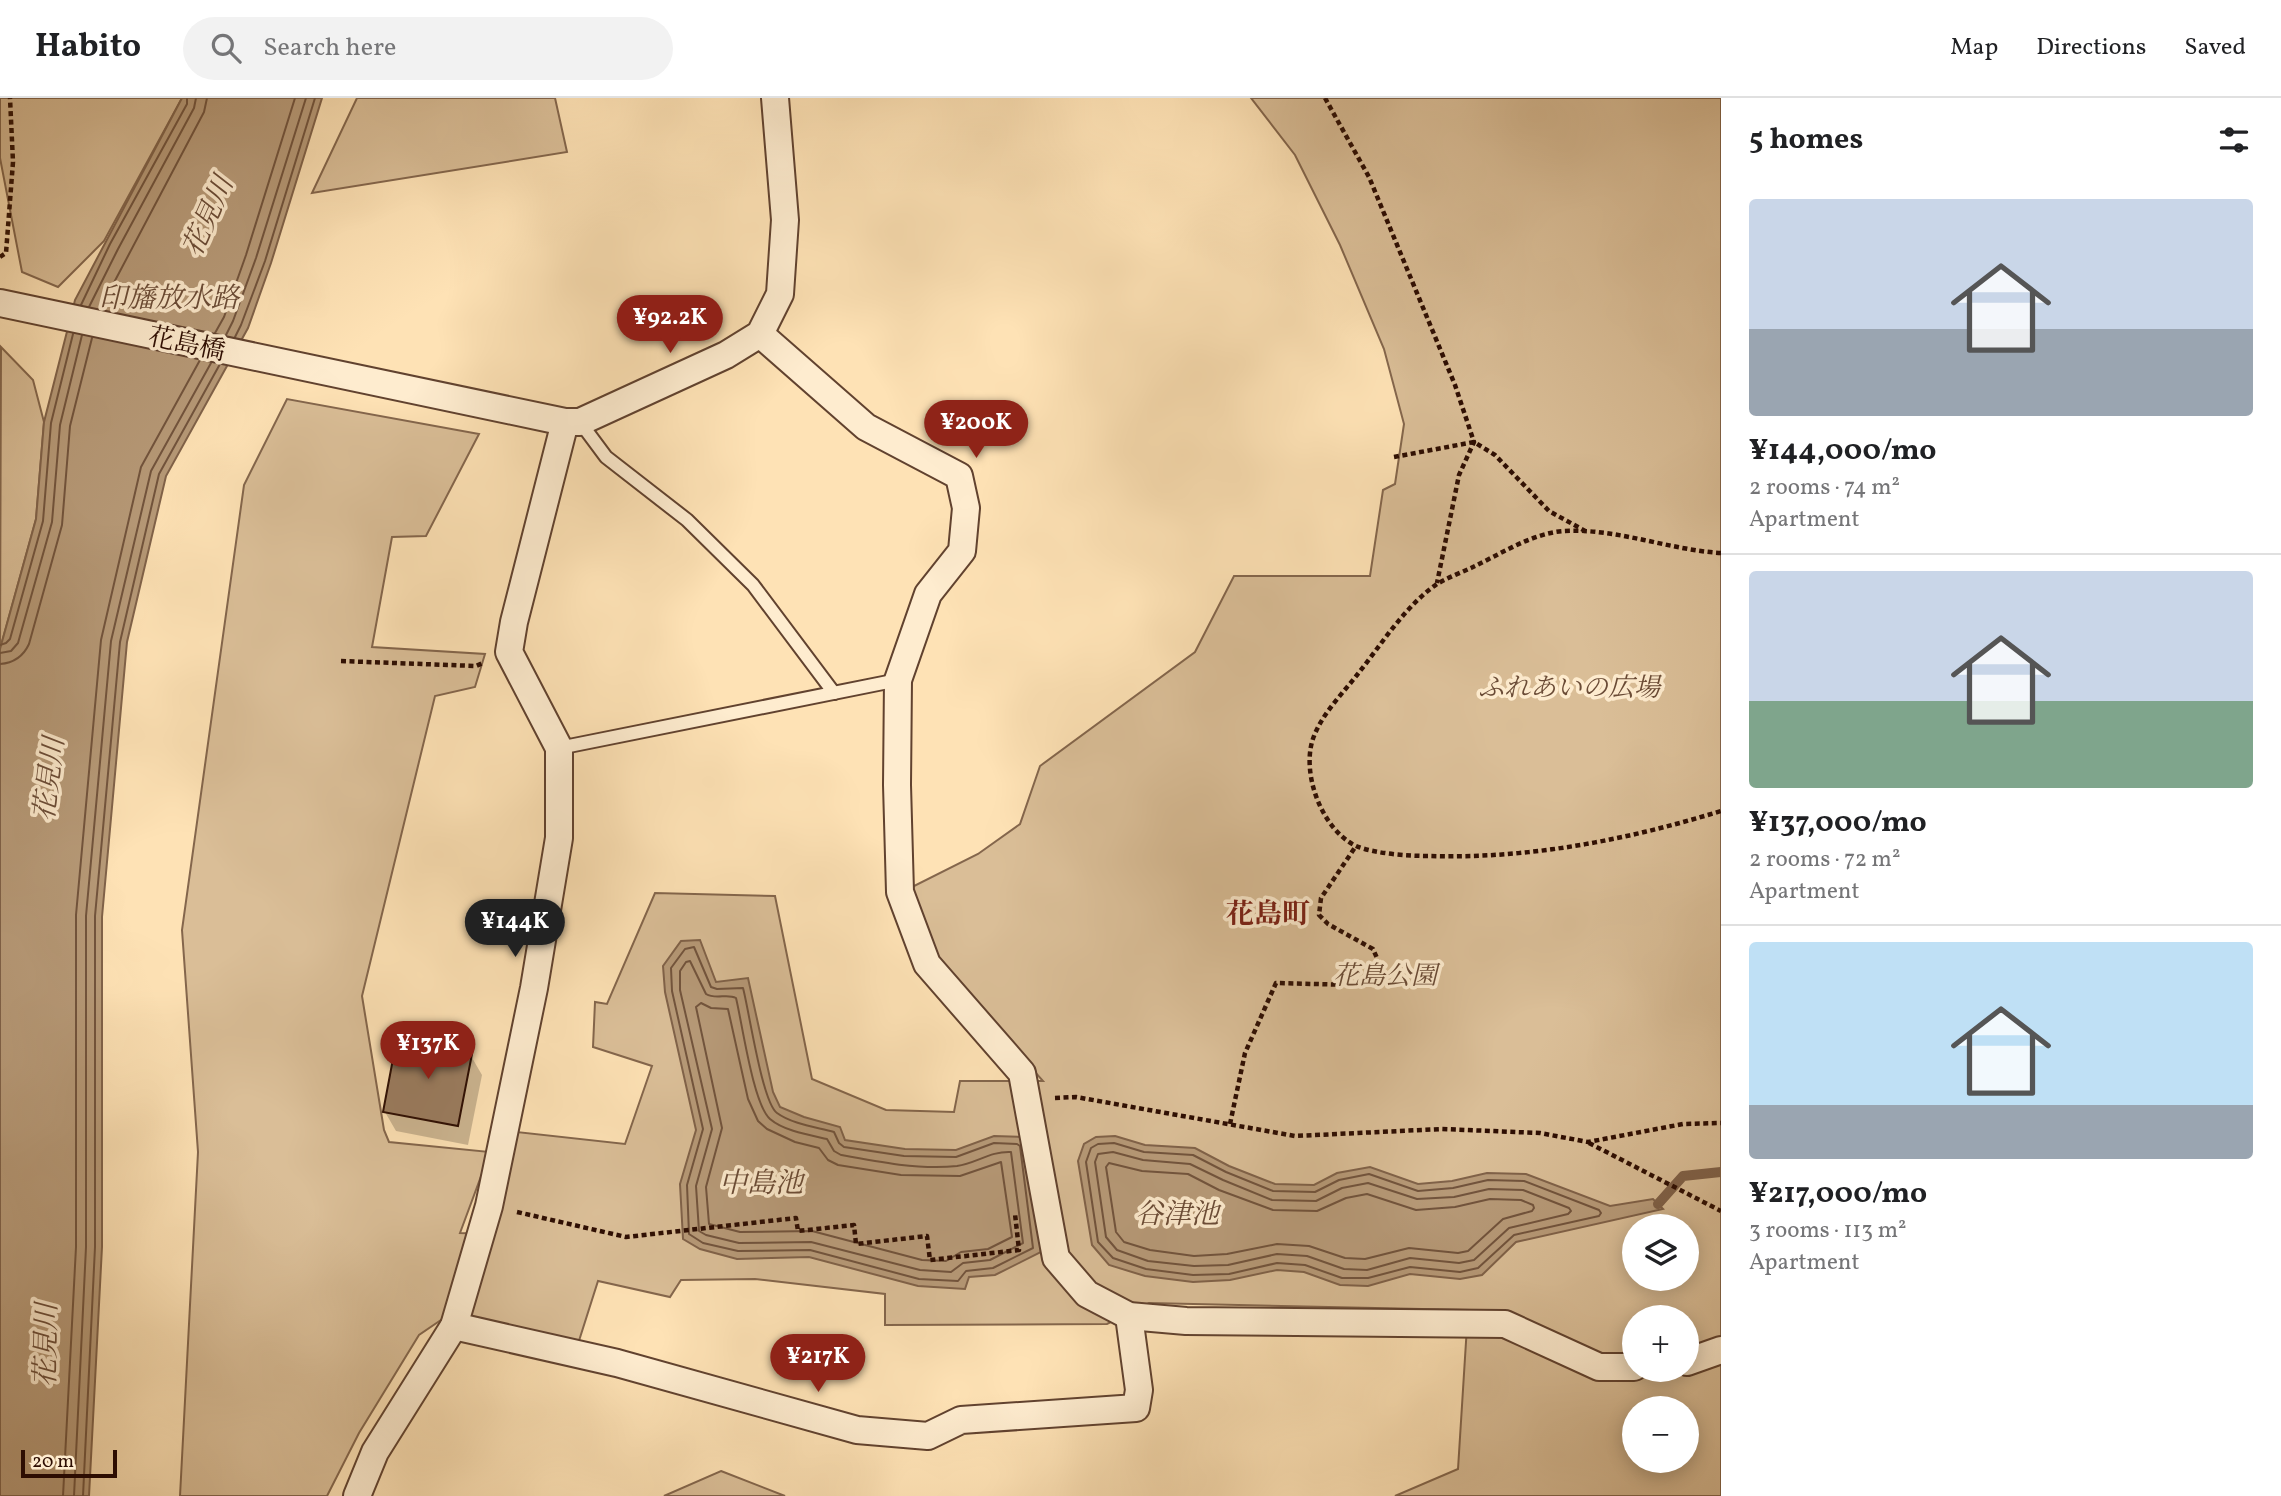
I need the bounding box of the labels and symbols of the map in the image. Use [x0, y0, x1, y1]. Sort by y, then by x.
water label: 花見川 [174, 168, 245, 263]
water label: 印旛放水路 [99, 280, 241, 319]
pin: ¥92.2K [613, 296, 727, 355]
street label: 花島橋 [145, 319, 228, 371]
pin: ¥200K [927, 400, 1025, 460]
park label: ふれあいの広場 [1478, 671, 1662, 707]
water label: 花見川 [26, 732, 75, 823]
district label: 花島町 [1226, 896, 1310, 935]
pin: ¥144K [466, 900, 564, 959]
park label: 花島公園 [1333, 959, 1441, 995]
pin: ¥137K [379, 1021, 477, 1081]
water label: 中島池 [719, 1165, 806, 1204]
water label: 谷津池 [1135, 1196, 1222, 1235]
water label: 花見川 [27, 1300, 68, 1387]
pin: ¥217K [769, 1334, 867, 1394]
scale bar [21, 1447, 117, 1479]

